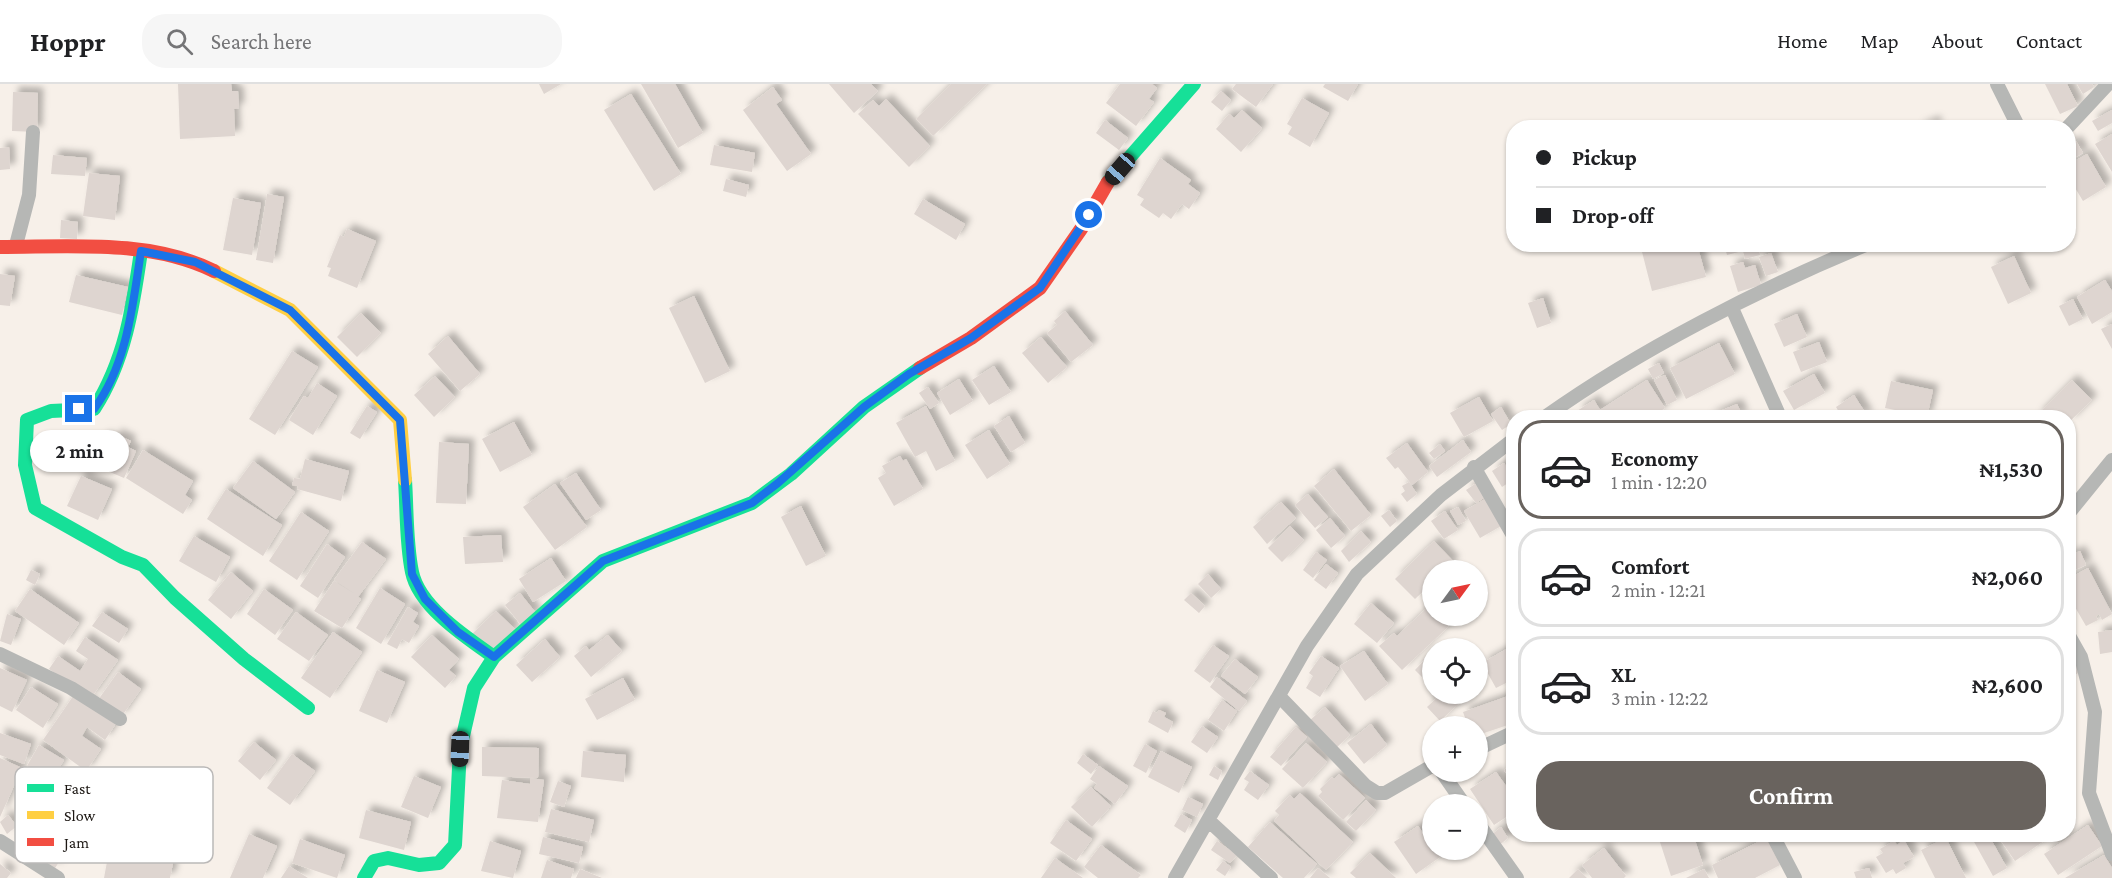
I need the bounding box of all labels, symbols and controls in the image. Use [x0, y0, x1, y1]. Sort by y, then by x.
search box [142, 14, 562, 68]
icon: search [163, 25, 196, 58]
text: Hoppr [30, 26, 106, 57]
text: Search here [211, 29, 312, 54]
text: Home [1777, 29, 1827, 53]
text: Map [1860, 29, 1899, 53]
text: About [1932, 29, 1983, 53]
text: Contact [2016, 29, 2082, 53]
text: Pickup [1572, 145, 1637, 170]
car [1101, 150, 1139, 188]
route start [1075, 201, 1102, 228]
text: Drop-off [1572, 203, 1654, 228]
route end [65, 395, 92, 422]
callout: 2 min [29, 430, 128, 472]
text: 2 min [55, 440, 104, 462]
icon: car [1539, 443, 1593, 497]
text: Economy [1611, 446, 1698, 471]
text: ₦1,530 [1979, 457, 2043, 482]
text: 1 min · 12:20 [1611, 471, 1707, 493]
icon: car [1539, 551, 1593, 605]
text: Comfort [1611, 554, 1689, 579]
north arrow [1422, 560, 1488, 626]
map controls [1422, 560, 1488, 860]
text: ₦2,060 [1972, 565, 2043, 590]
text: 2 min · 12:21 [1611, 579, 1706, 601]
button: locate [1422, 638, 1488, 704]
icon: car [1539, 659, 1593, 713]
text: XL [1611, 662, 1636, 687]
text: ₦2,600 [1972, 673, 2043, 698]
text: 3 min · 12:22 [1611, 687, 1708, 709]
button: + [1422, 716, 1488, 782]
car [450, 731, 470, 767]
button: Confirm [1536, 761, 2046, 830]
legend [15, 767, 213, 863]
text: Fast [64, 780, 91, 797]
button: − [1422, 794, 1488, 860]
text: Slow [64, 807, 96, 824]
text: Jam [62, 834, 89, 852]

